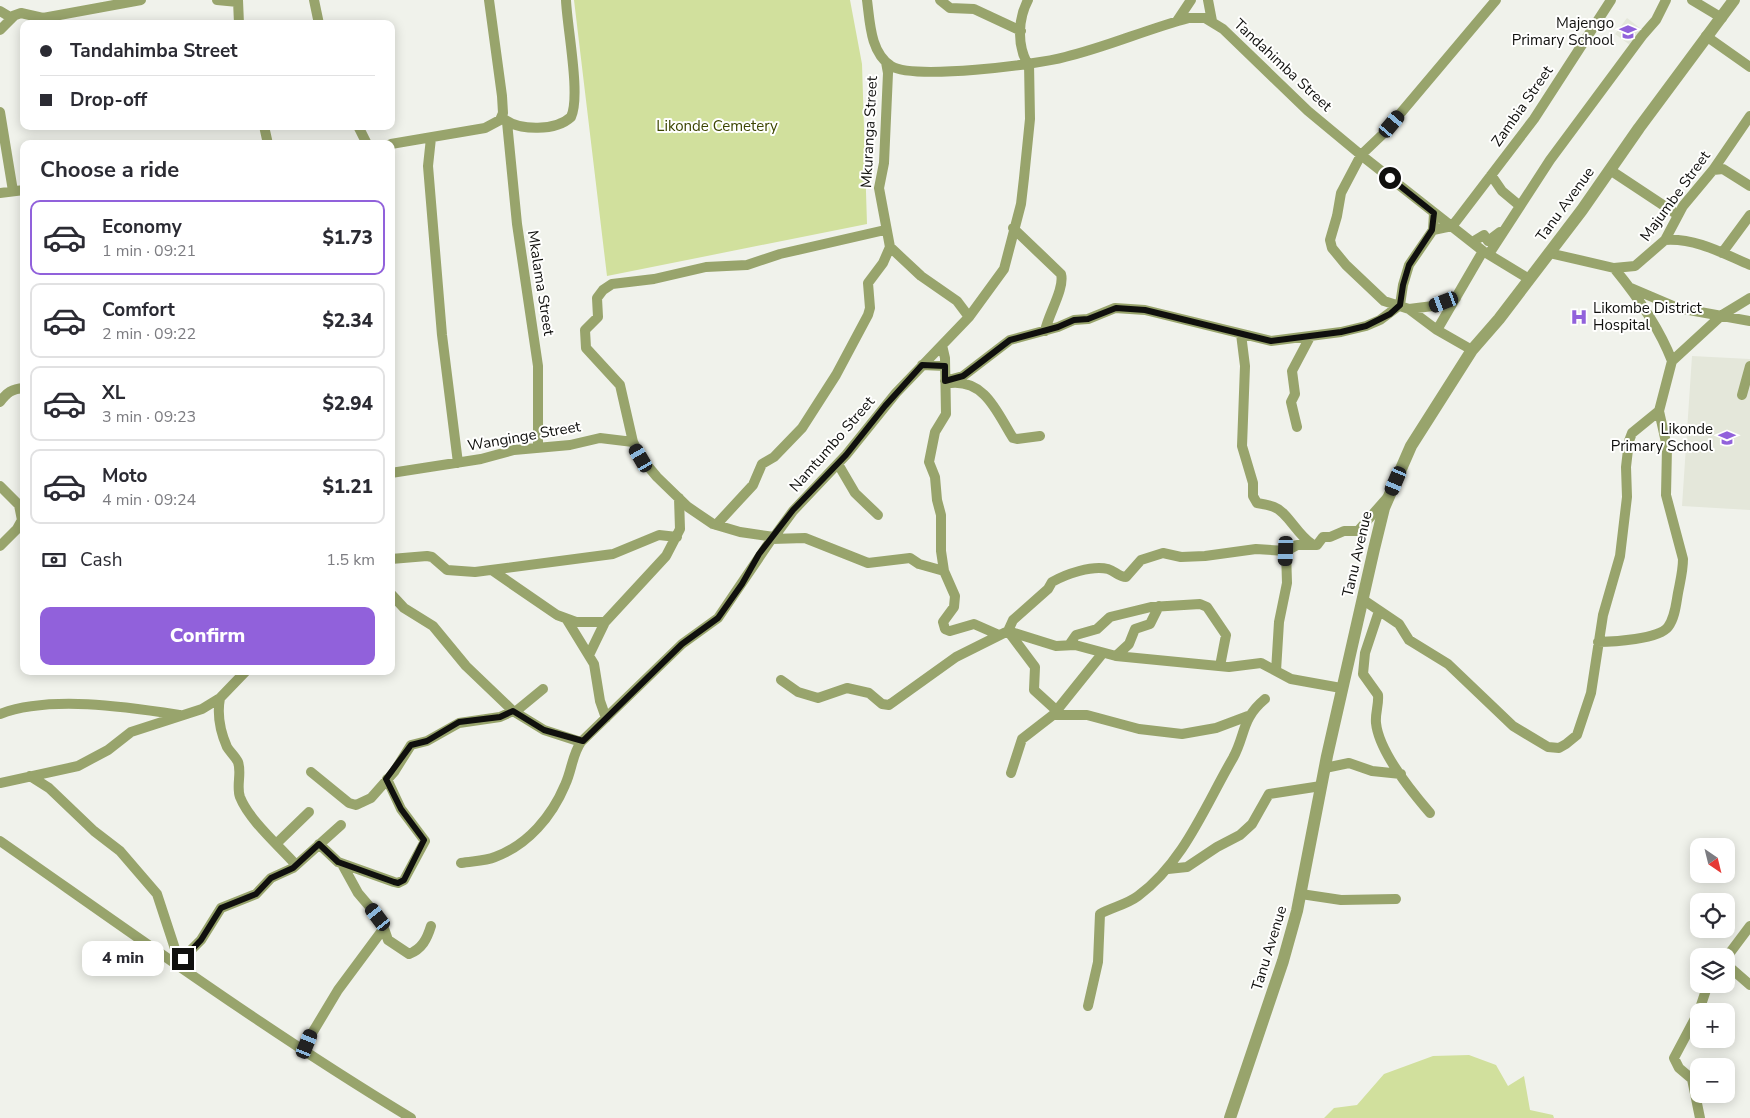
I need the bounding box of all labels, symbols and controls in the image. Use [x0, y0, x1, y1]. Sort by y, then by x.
place label: Majengo Primary School [1512, 13, 1615, 50]
street label: Tandahimba Street [1230, 14, 1337, 116]
school or university icon: Majengo Primary School [1618, 22, 1638, 42]
text: Tandahimba Street [70, 38, 238, 64]
street label: Zambia Street [1487, 61, 1558, 150]
street label: Mkuranga Street [856, 75, 882, 188]
text: Drop-off [70, 87, 147, 113]
car [1376, 108, 1407, 140]
park label: Likonde Cemetery [656, 116, 778, 136]
street label: Majumbe Street [1635, 146, 1715, 245]
text: Choose a ride [40, 155, 179, 185]
street label: Tanu Avenue [1531, 163, 1599, 245]
route start [1379, 167, 1401, 189]
text: Economy [102, 214, 182, 240]
icon: car [42, 215, 87, 260]
text: $1.73 [322, 225, 373, 251]
street label: Mkalama Street [523, 229, 559, 338]
text: 1 min · 09:21 [102, 240, 196, 262]
car [1427, 290, 1460, 314]
text: Comfort [102, 297, 175, 323]
icon: car [42, 298, 87, 343]
place label: Likombe District Hospital [1593, 298, 1702, 335]
hospital icon: Likombe District Hospital [1569, 307, 1589, 327]
text: $2.34 [322, 308, 373, 334]
text: 2 min · 09:22 [102, 323, 196, 345]
text: XL [102, 380, 125, 406]
icon: car [42, 381, 87, 426]
text: $2.94 [322, 391, 373, 417]
street label: Namtumbo Street [785, 391, 879, 496]
text: 3 min · 09:23 [102, 406, 196, 428]
street label: Wanginge Street [466, 416, 583, 456]
place label: Likonde Primary School [1611, 419, 1714, 456]
school or university icon: Likonde Primary School [1717, 428, 1737, 448]
car [627, 441, 654, 475]
text: Moto [102, 463, 148, 489]
icon: car [42, 464, 87, 509]
car [1383, 464, 1408, 498]
text: $1.21 [322, 474, 373, 500]
text: 4 min · 09:24 [102, 489, 196, 511]
street label: Tanu Avenue [1337, 509, 1377, 599]
car [1277, 536, 1294, 566]
icon: cash [40, 546, 68, 574]
text: Cash [80, 547, 122, 573]
text: 1.5 km [326, 549, 375, 571]
button: Confirm [40, 607, 375, 665]
north arrow [1690, 838, 1735, 882]
map controls [1690, 838, 1735, 1103]
button: locate [1690, 893, 1735, 938]
car [362, 901, 393, 933]
street label: Tanu Avenue [1247, 903, 1291, 993]
callout: 4 min [83, 942, 166, 976]
text: 4 min [102, 947, 144, 969]
route end [172, 948, 194, 970]
button: layers [1690, 948, 1735, 993]
button: + [1690, 1003, 1735, 1048]
car [294, 1027, 319, 1061]
button: − [1690, 1058, 1735, 1103]

